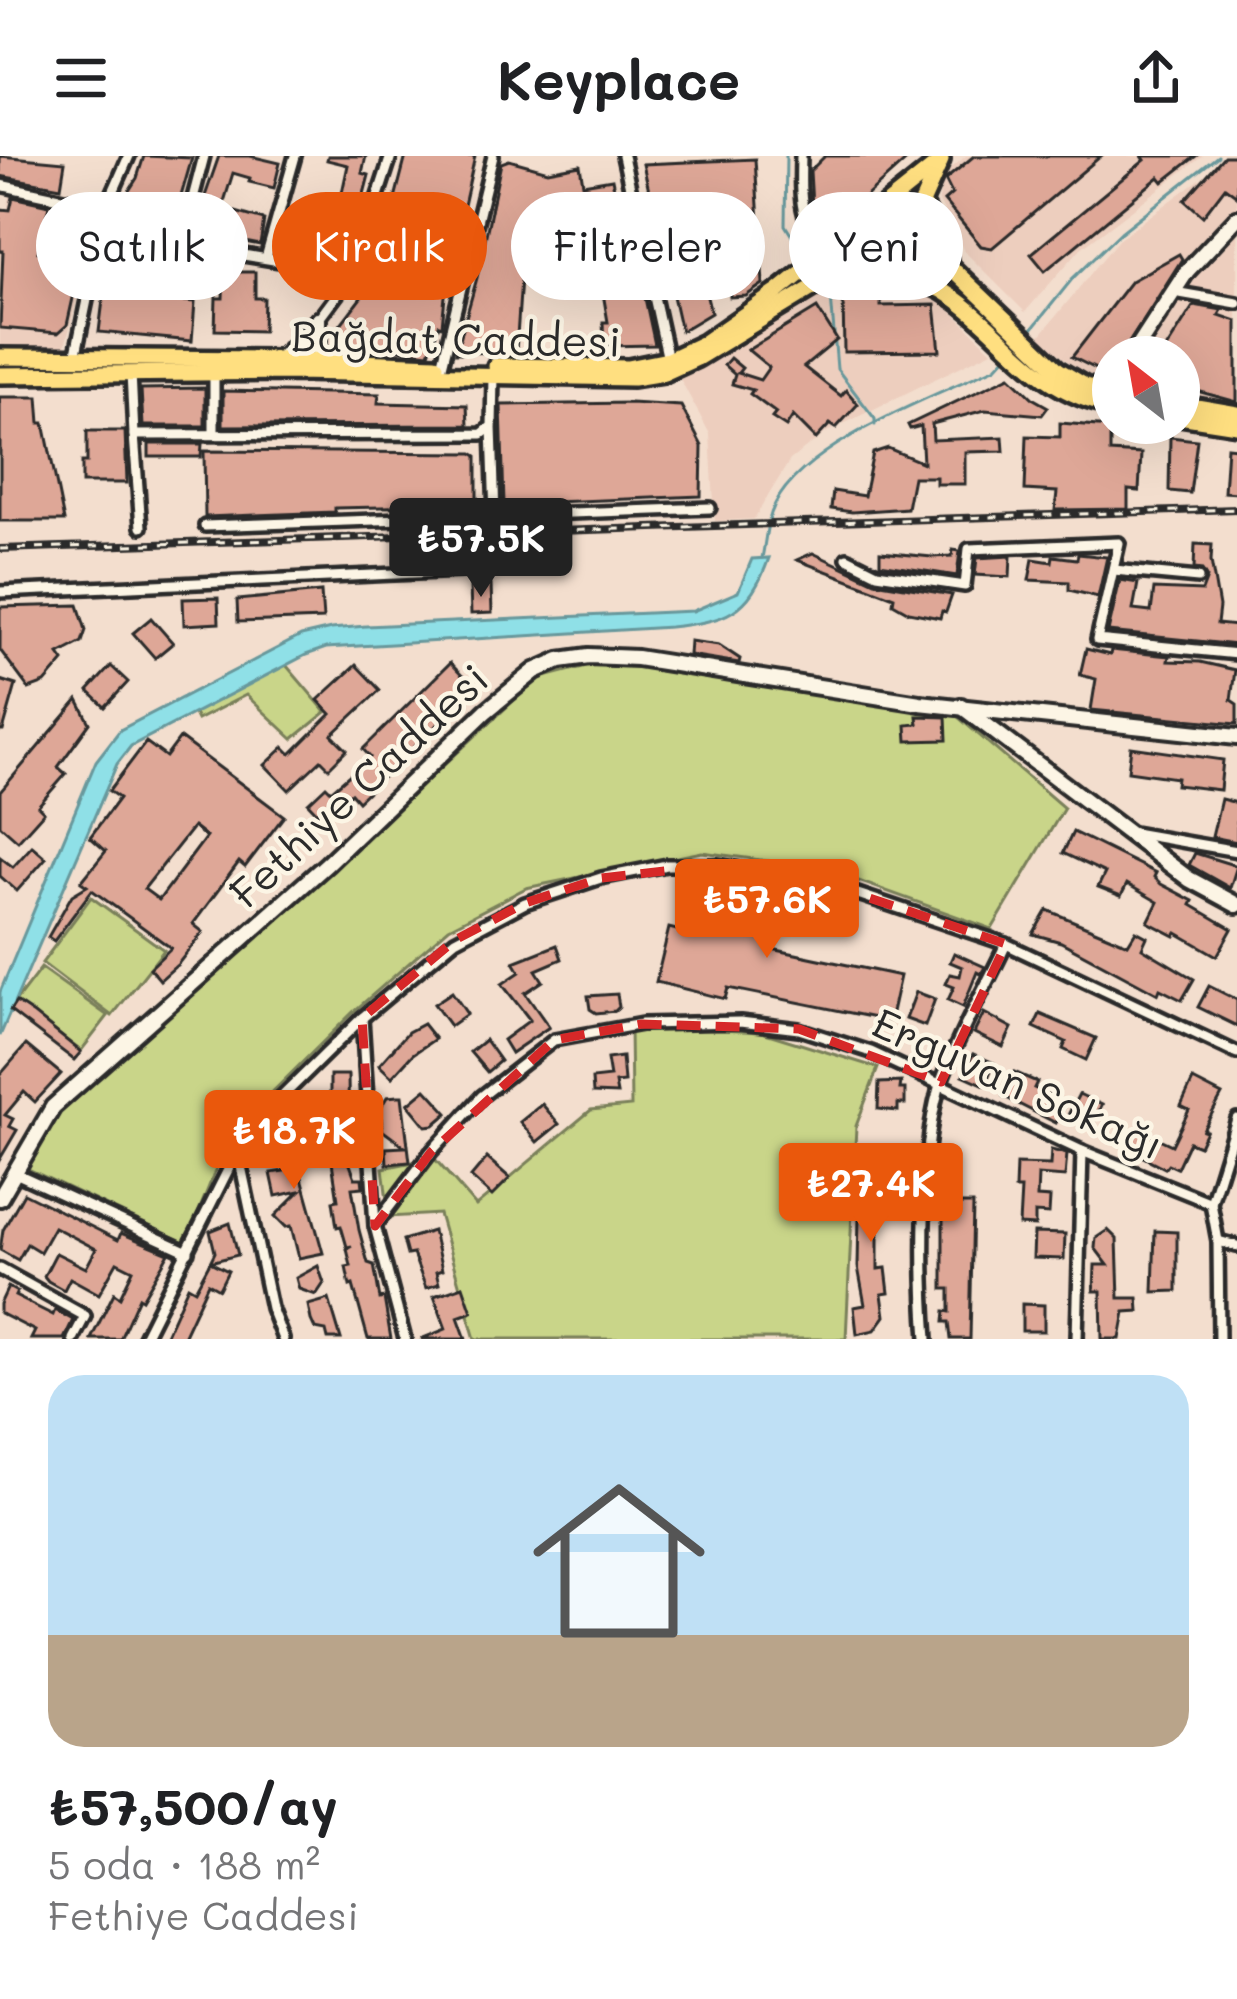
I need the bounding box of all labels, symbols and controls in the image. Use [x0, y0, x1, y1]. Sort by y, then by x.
text: Keyplace [497, 43, 740, 114]
icon: menu [48, 45, 114, 111]
icon: share [1123, 45, 1189, 111]
chip: Satılık [36, 192, 248, 300]
chip: Kiralık [272, 192, 487, 300]
chip: Filtreler [511, 192, 765, 300]
chip: Yeni [789, 192, 963, 300]
street label: Bağdat Caddesi [291, 307, 621, 368]
north arrow [1092, 336, 1200, 444]
map controls [1092, 336, 1200, 444]
pin: ₺57.5K [383, 498, 579, 600]
text: ₺57.5K [416, 511, 546, 562]
street label: Fethiye Caddesi [217, 651, 499, 919]
pin: ₺57.6K [669, 859, 865, 961]
text: ₺57.6K [702, 872, 832, 923]
street label: Erguvan Sokağı [865, 994, 1172, 1171]
pin: ₺18.7K [196, 1090, 392, 1192]
text: ₺18.7K [231, 1103, 357, 1154]
pin: ₺27.4K [773, 1143, 969, 1245]
text: ₺27.4K [806, 1156, 936, 1207]
icon: home [511, 1453, 727, 1669]
text: ₺57,500/ay [48, 1771, 338, 1838]
text: 5 oda · 188 m² [48, 1838, 320, 1889]
text: Fethiye Caddesi [48, 1889, 359, 1940]

